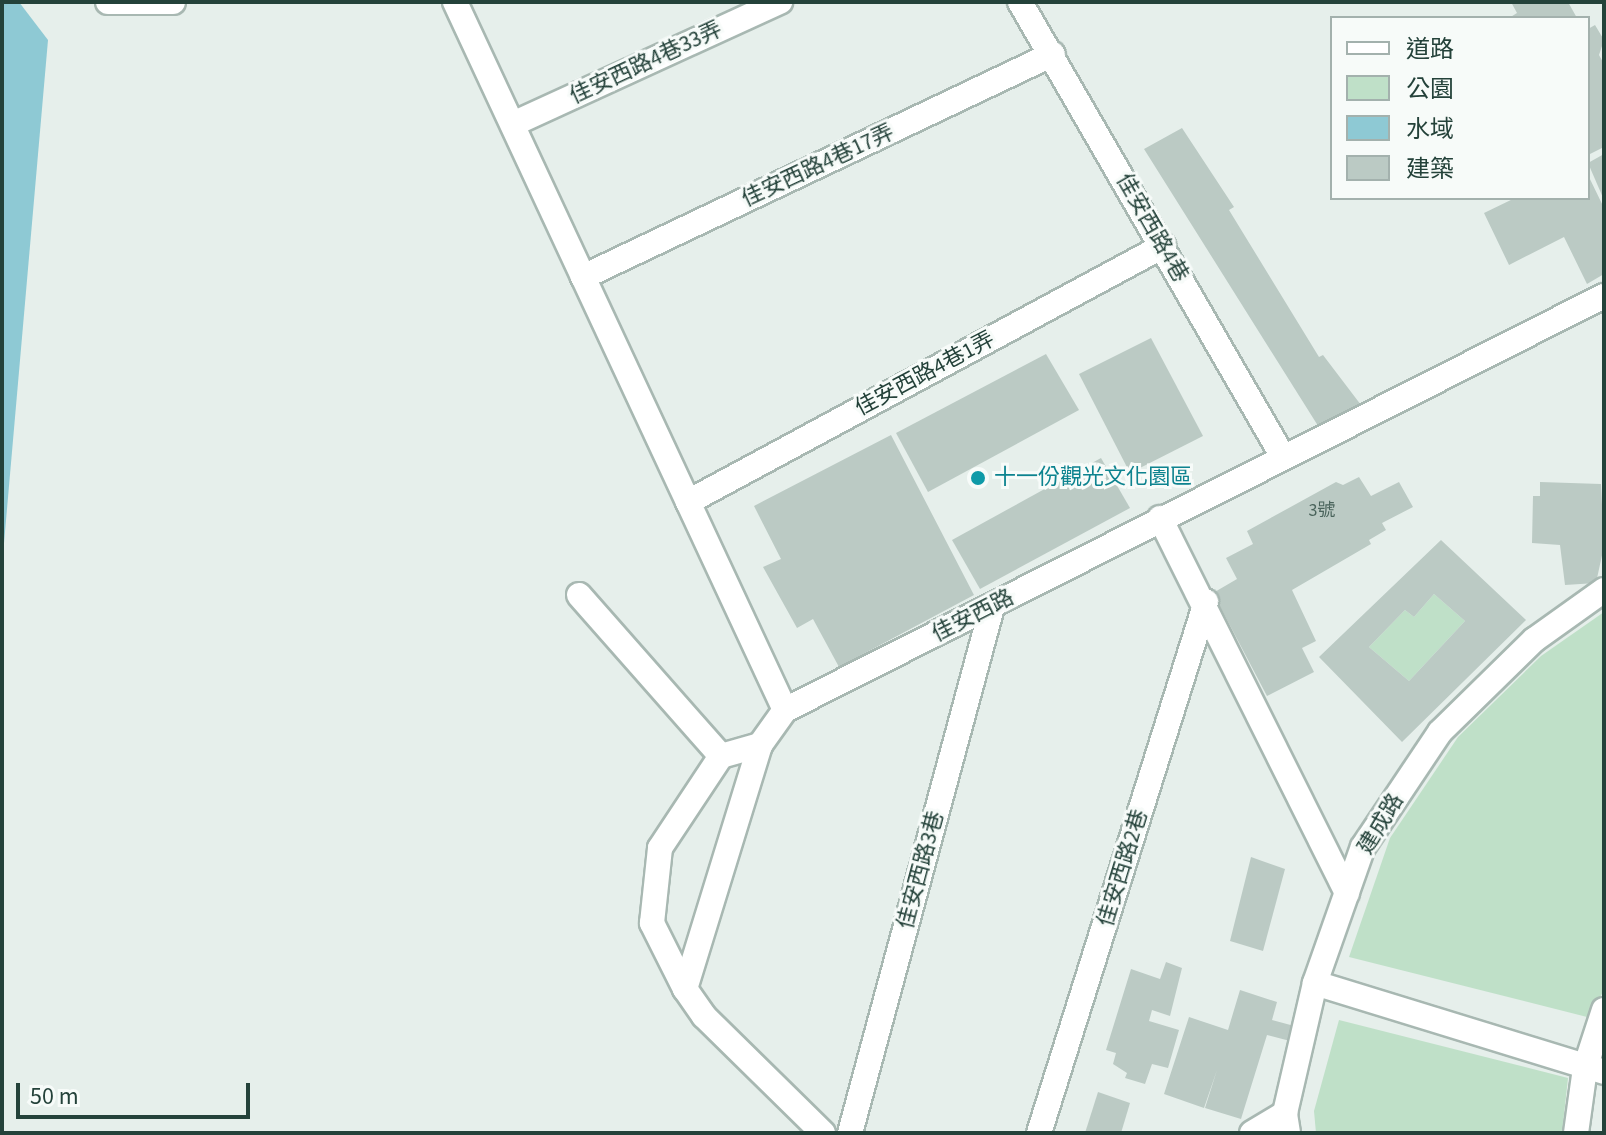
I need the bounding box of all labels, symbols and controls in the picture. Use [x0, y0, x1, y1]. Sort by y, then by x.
street label: 佳安西路4巷33弄 [566, 16, 726, 110]
legend [1330, 16, 1590, 200]
text: 道路 [1406, 32, 1454, 67]
text: 公園 [1406, 72, 1454, 107]
text: 水域 [1406, 112, 1454, 147]
street label: 佳安西路4巷17弄 [738, 119, 898, 213]
text: 建築 [1406, 152, 1454, 187]
street label: 佳安西路4巷 [1110, 169, 1194, 287]
street label: 佳安西路4巷1弄 [851, 326, 999, 422]
place label: 十一份觀光文化園區 [994, 465, 1192, 491]
marker: 十一份觀光文化園區 [969, 469, 987, 487]
house number: 3號 [1309, 500, 1335, 522]
street label: 佳安西路 [928, 584, 1018, 648]
street label: 建成路 [1353, 789, 1409, 859]
street label: 佳安西路2巷 [1093, 806, 1153, 930]
street label: 佳安西路3巷 [893, 808, 949, 932]
scale bar [20, 1067, 254, 1117]
text: 50 m [30, 1079, 79, 1114]

